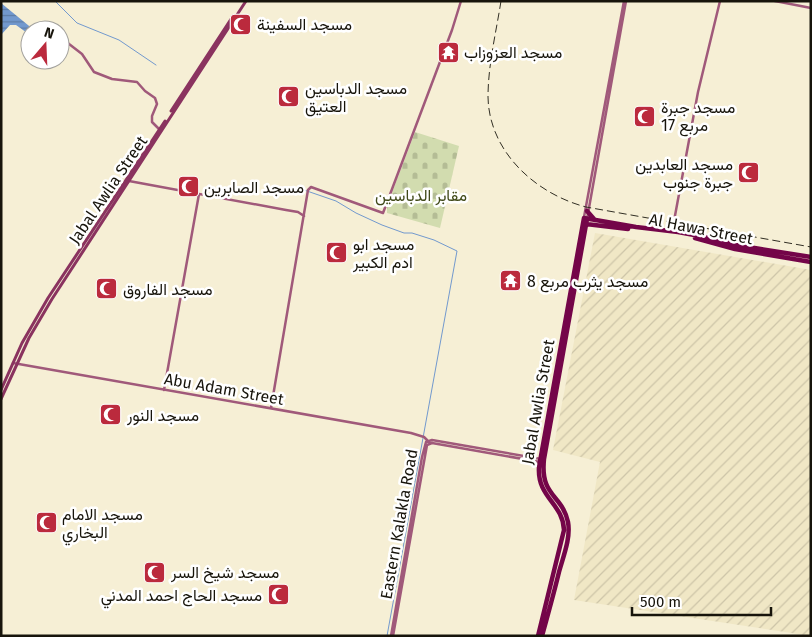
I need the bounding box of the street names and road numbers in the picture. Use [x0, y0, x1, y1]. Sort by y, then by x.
street label: Jabal Awlia Street [65, 132, 151, 248]
street label: Al Hawa Street [648, 210, 755, 248]
street label: Jabal Awlia Street [518, 338, 558, 466]
street label: Abu Adam Street [163, 369, 285, 409]
street label: Eastern Kalakla Road [376, 447, 422, 601]

